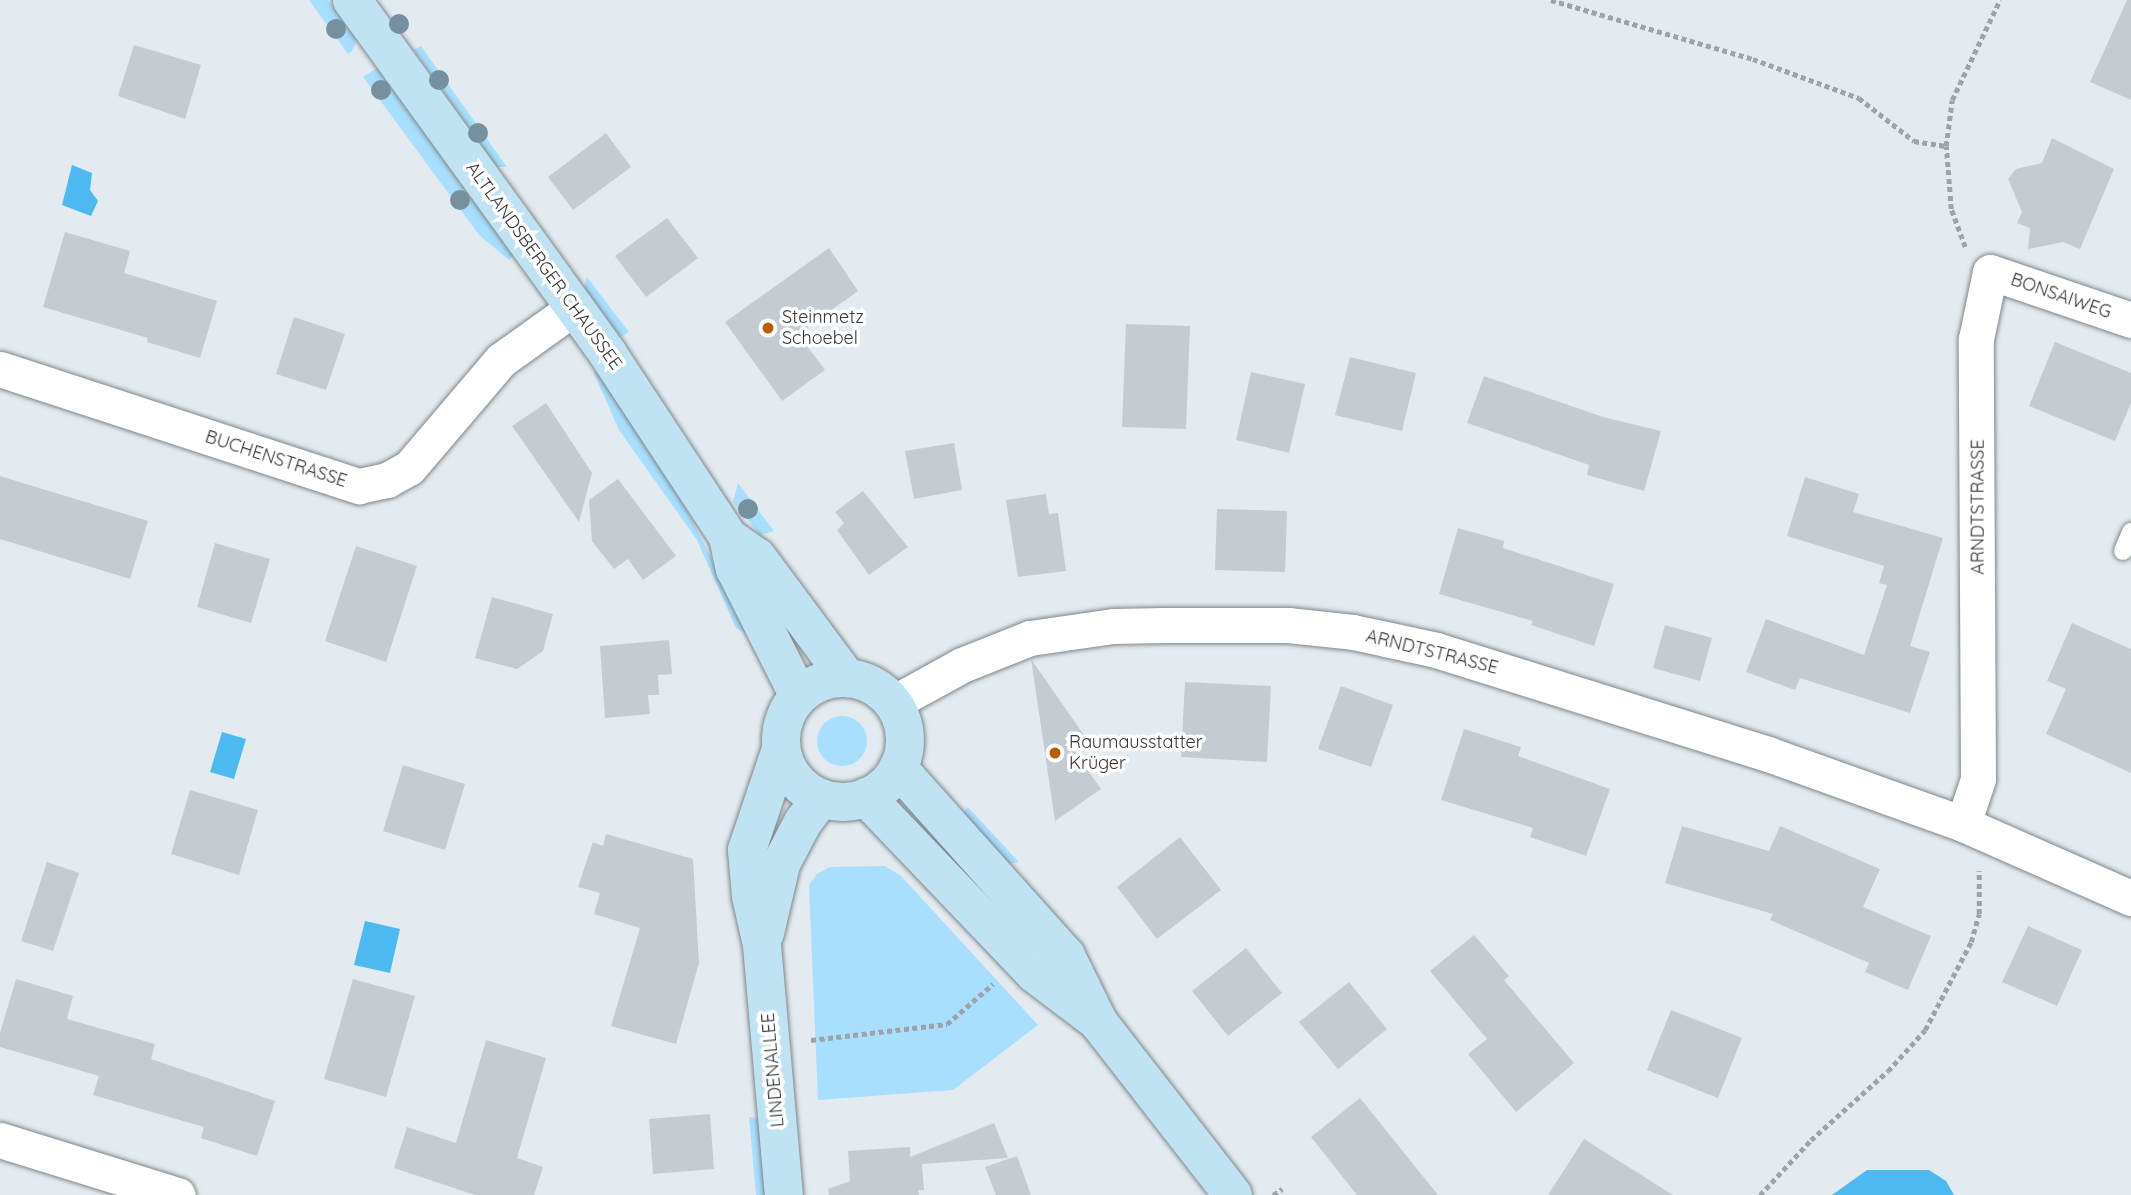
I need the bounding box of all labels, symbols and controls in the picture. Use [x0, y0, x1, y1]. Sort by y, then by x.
street label: ALTLANDSBERGER CHAUSSEE [461, 158, 627, 374]
street label: BONSAIWEG [2008, 269, 2114, 323]
place label: Steinmetz Schoebel [782, 307, 864, 350]
marker: Steinmetz Schoebel [760, 320, 776, 336]
street label: BUCHENSTRASSE [202, 426, 350, 492]
street label: ARNDTSTRASSE [1967, 439, 1989, 575]
street label: ARNDTSTRASSE [1364, 625, 1500, 679]
place label: Raumausstatter Krüger [1069, 732, 1203, 774]
marker: Raumausstatter Krüger [1047, 745, 1063, 761]
street label: LINDENALLEE [757, 1012, 789, 1128]

